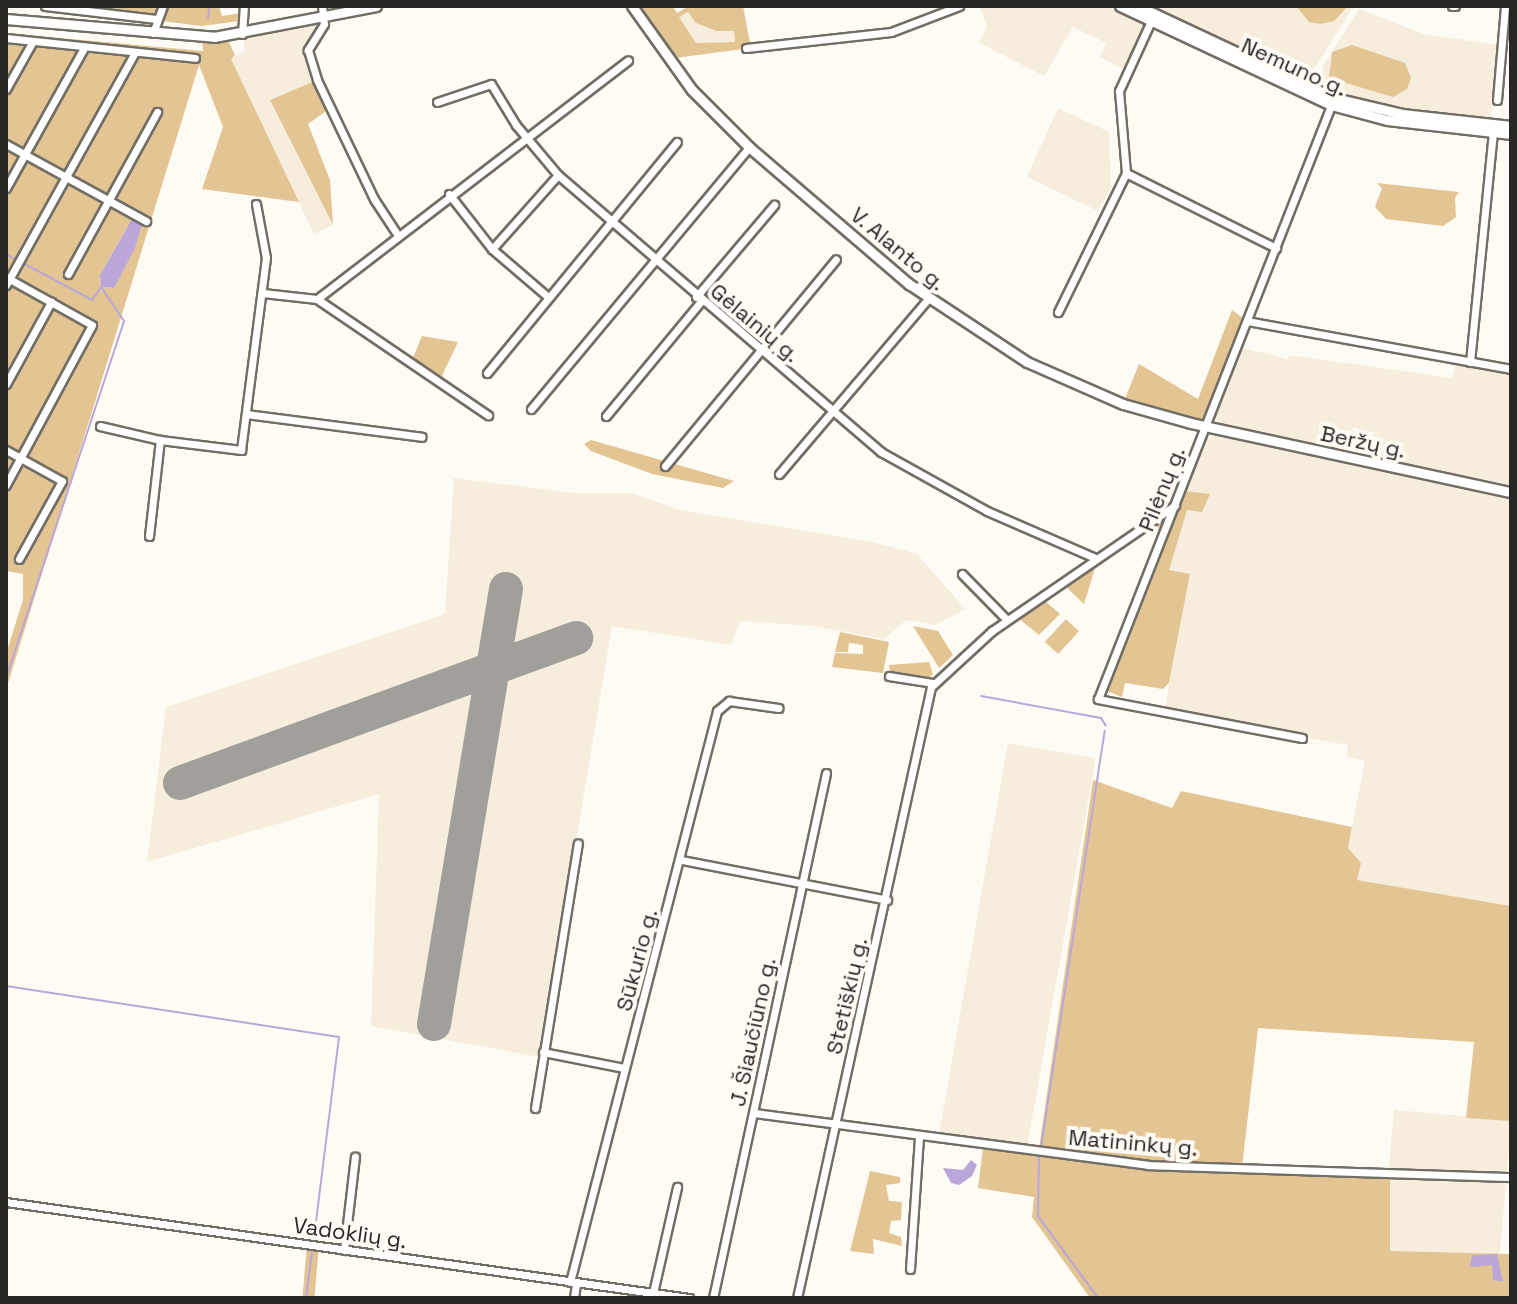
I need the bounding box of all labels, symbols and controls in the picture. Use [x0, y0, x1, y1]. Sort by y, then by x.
street label: Nemuno g. [1237, 32, 1351, 102]
street label: V. Alanto g. [845, 201, 951, 297]
street label: Gėlainių g. [705, 278, 805, 368]
street label: Beržų g. [1318, 420, 1408, 464]
street label: Pilėnų g. [1133, 443, 1191, 535]
street label: Sūkurio g. [611, 906, 663, 1014]
street label: Stetiškių g. [821, 935, 873, 1057]
street label: J. Šiaučiūno g. [724, 955, 782, 1109]
street label: Matininkų g. [1067, 1124, 1199, 1162]
street label: Vadoklių g. [292, 1212, 408, 1254]

